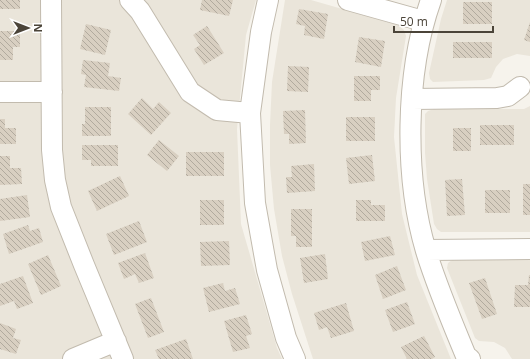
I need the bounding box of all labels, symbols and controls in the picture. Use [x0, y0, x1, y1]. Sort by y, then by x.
north arrow [8, 8, 48, 48]
scale bar [394, 8, 493, 34]
text: 50 m [400, 13, 428, 30]
text: N [31, 24, 46, 32]

